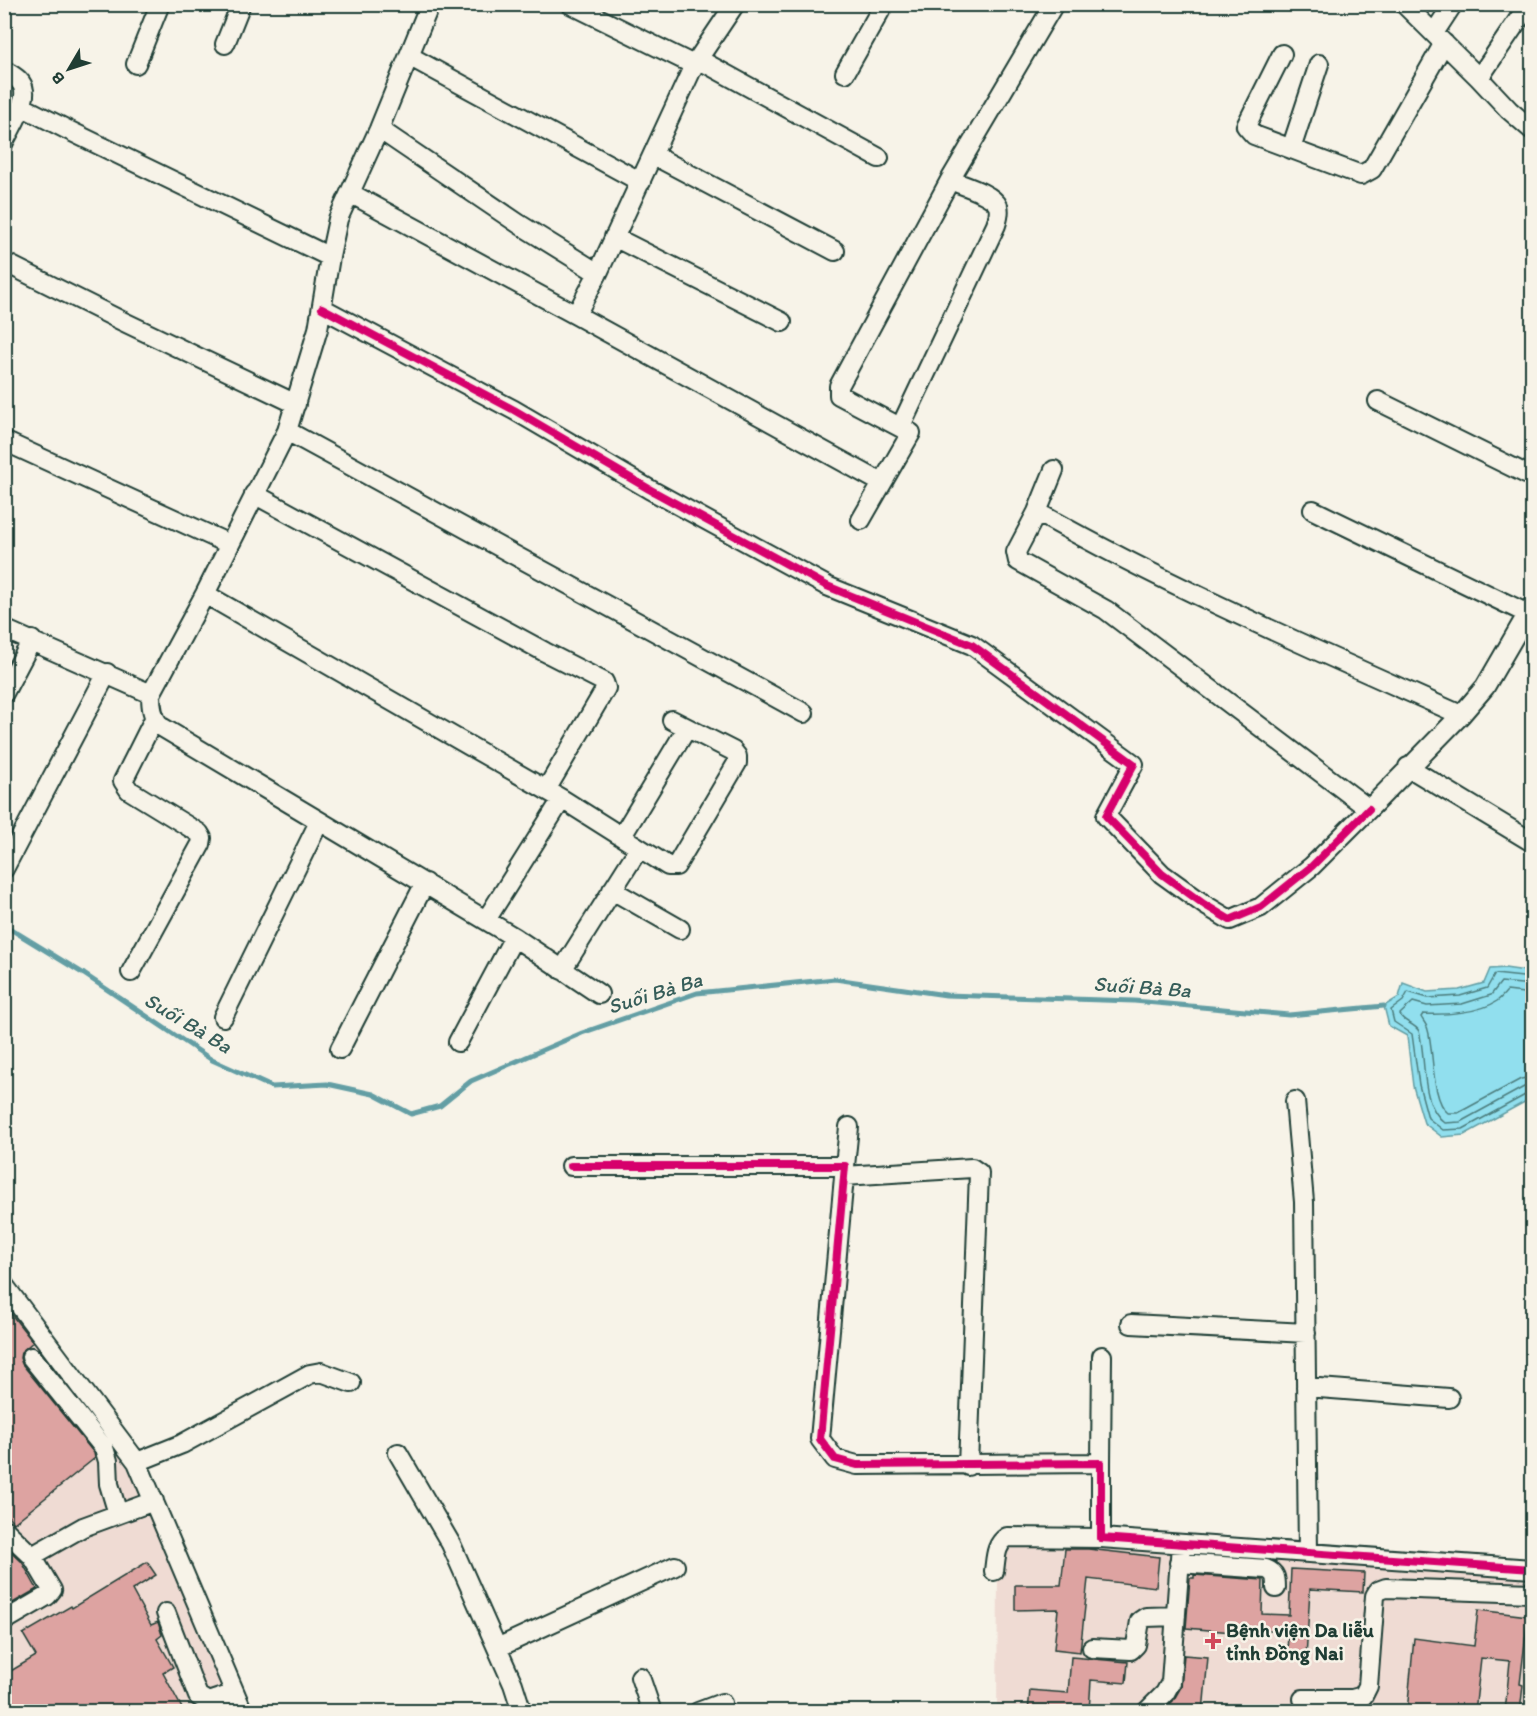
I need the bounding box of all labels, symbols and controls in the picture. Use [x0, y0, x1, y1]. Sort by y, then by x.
north arrow [39, 39, 99, 99]
text: B [47, 68, 68, 88]
water label: Suối Bà Ba [605, 966, 706, 1019]
water label: Suối Bà Ba [1093, 971, 1192, 1002]
water label: Suối Bà Ba [140, 987, 237, 1059]
place label: Bệnh viện Da liễu tỉnh Đồng Nai [1226, 1618, 1374, 1666]
marker: Bệnh viện Da liễu tỉnh Đồng Nai [1204, 1632, 1222, 1650]

